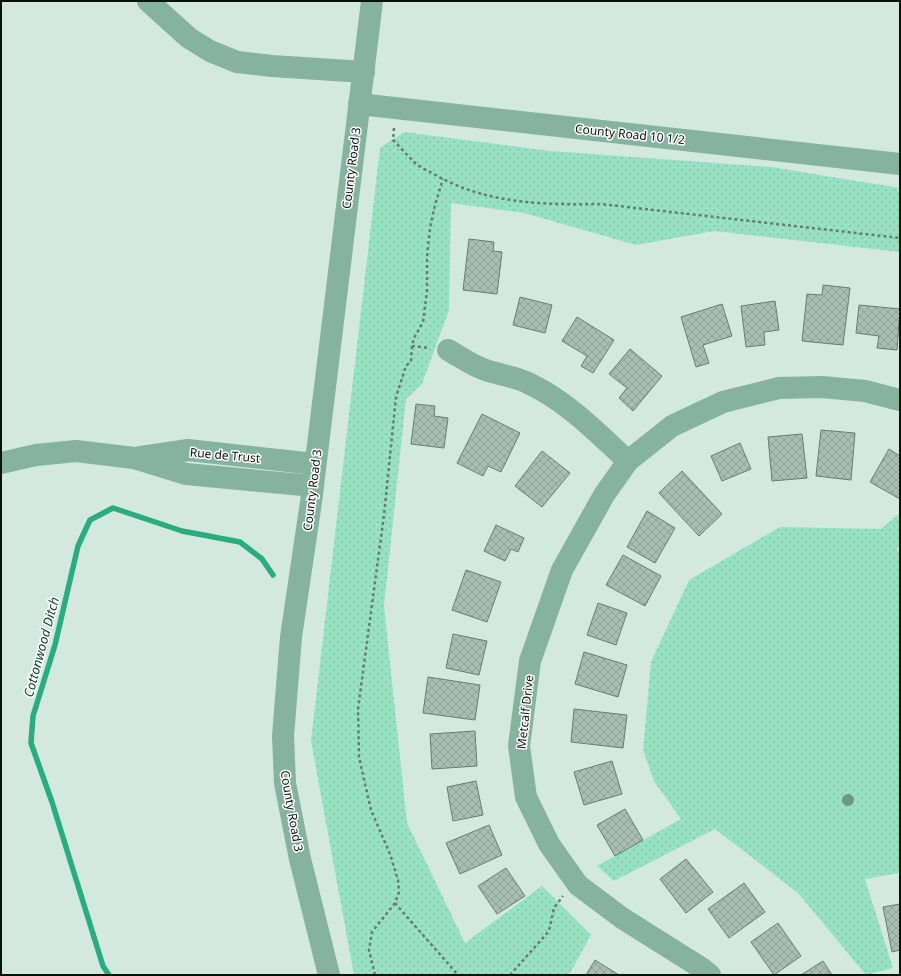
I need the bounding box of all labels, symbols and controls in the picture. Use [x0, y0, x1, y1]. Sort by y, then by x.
street label: County Road 10 1/2 [574, 120, 686, 148]
street label: County Road 3 [338, 126, 364, 210]
street label: Rue de Trust [189, 443, 262, 467]
street label: County Road 3 [299, 448, 325, 532]
water label: Cottonwood Ditch [19, 595, 63, 699]
street label: Metcalf Drive [513, 674, 537, 750]
street label: County Road 3 [277, 769, 308, 853]

